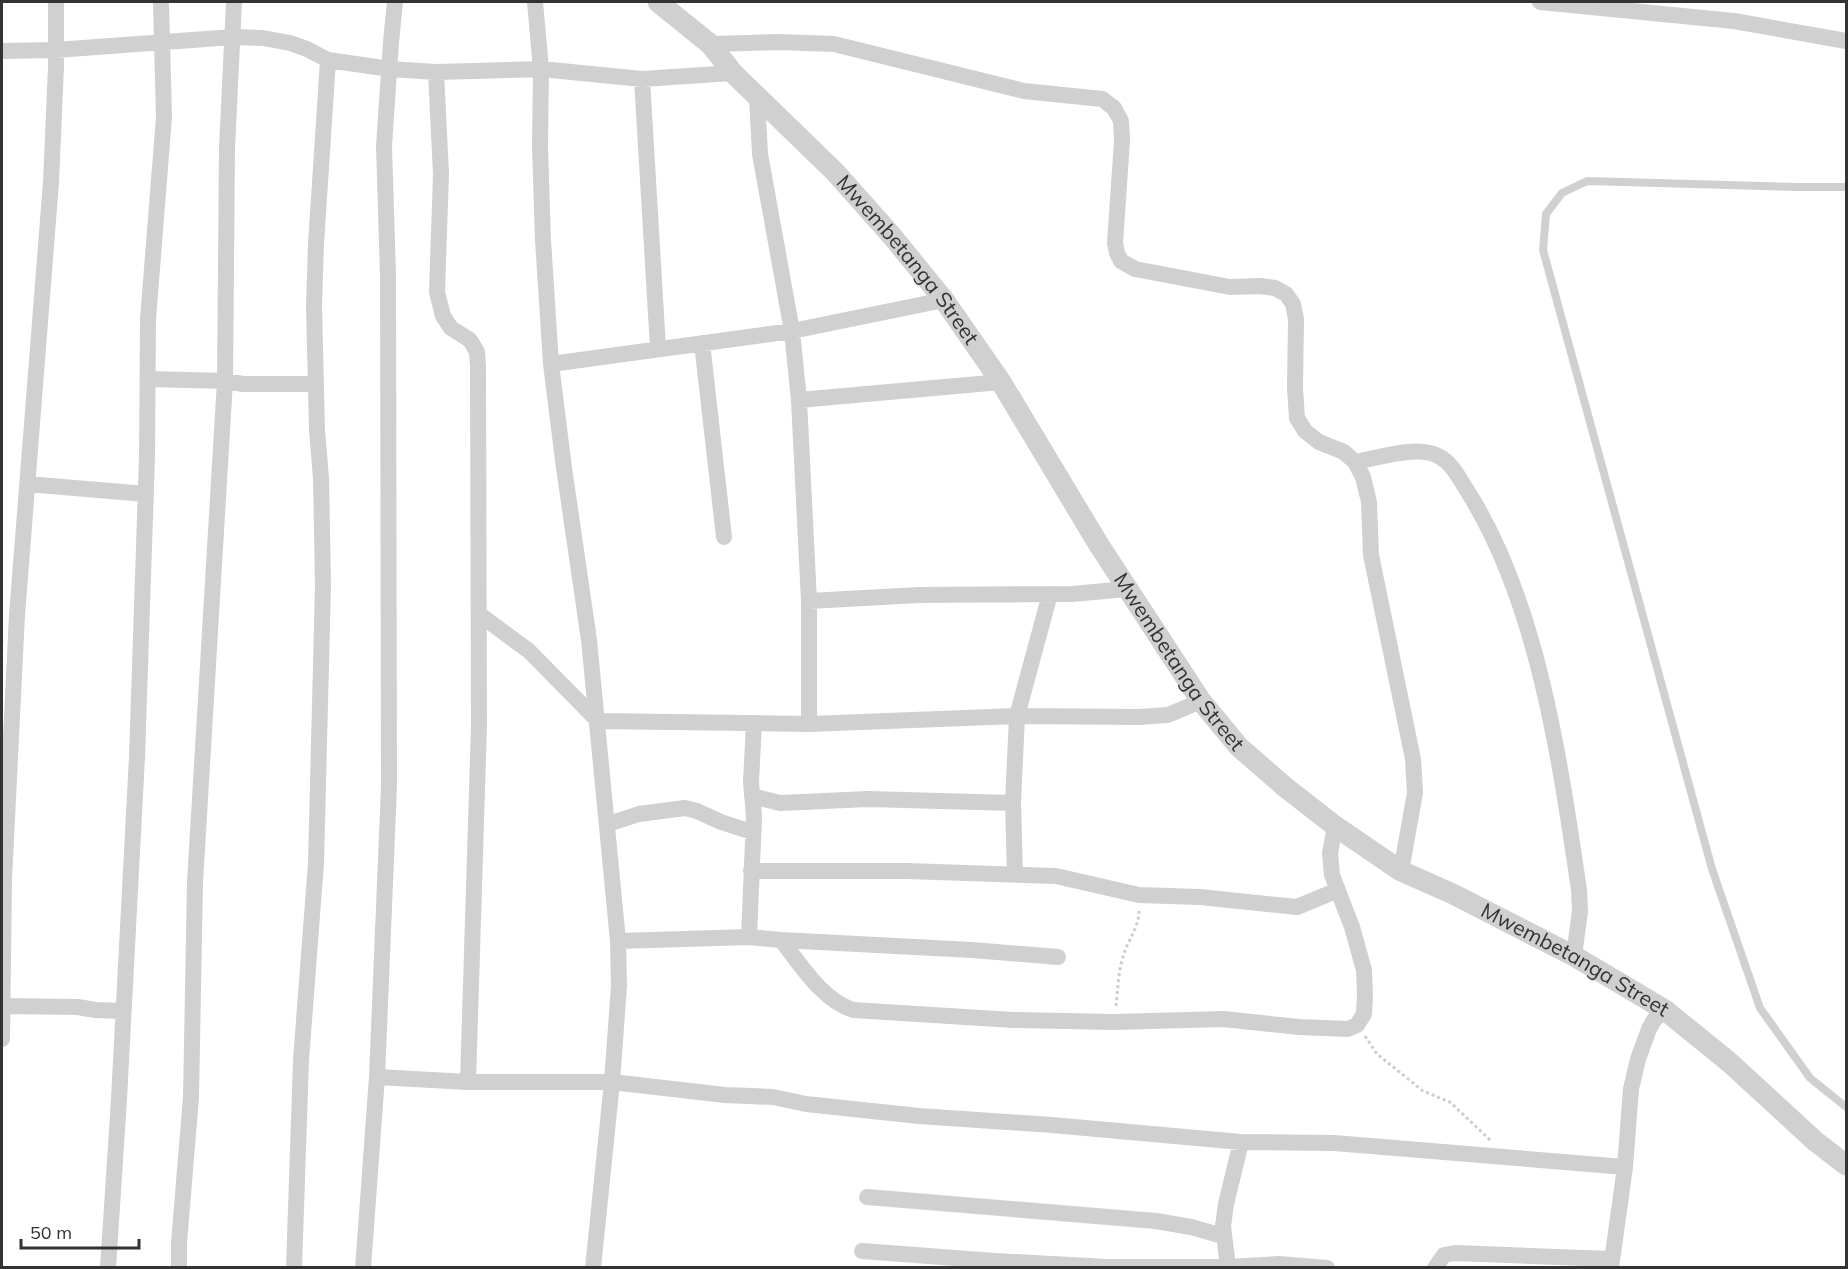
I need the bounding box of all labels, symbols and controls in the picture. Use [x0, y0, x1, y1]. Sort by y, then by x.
street label: Mwembetanga Street [832, 169, 985, 349]
street label: Mwembetanga Street [1109, 568, 1251, 756]
street label: Mwembetanga Street [1477, 897, 1674, 1022]
scale bar [21, 1212, 140, 1250]
text: 50 m [30, 1221, 72, 1244]

